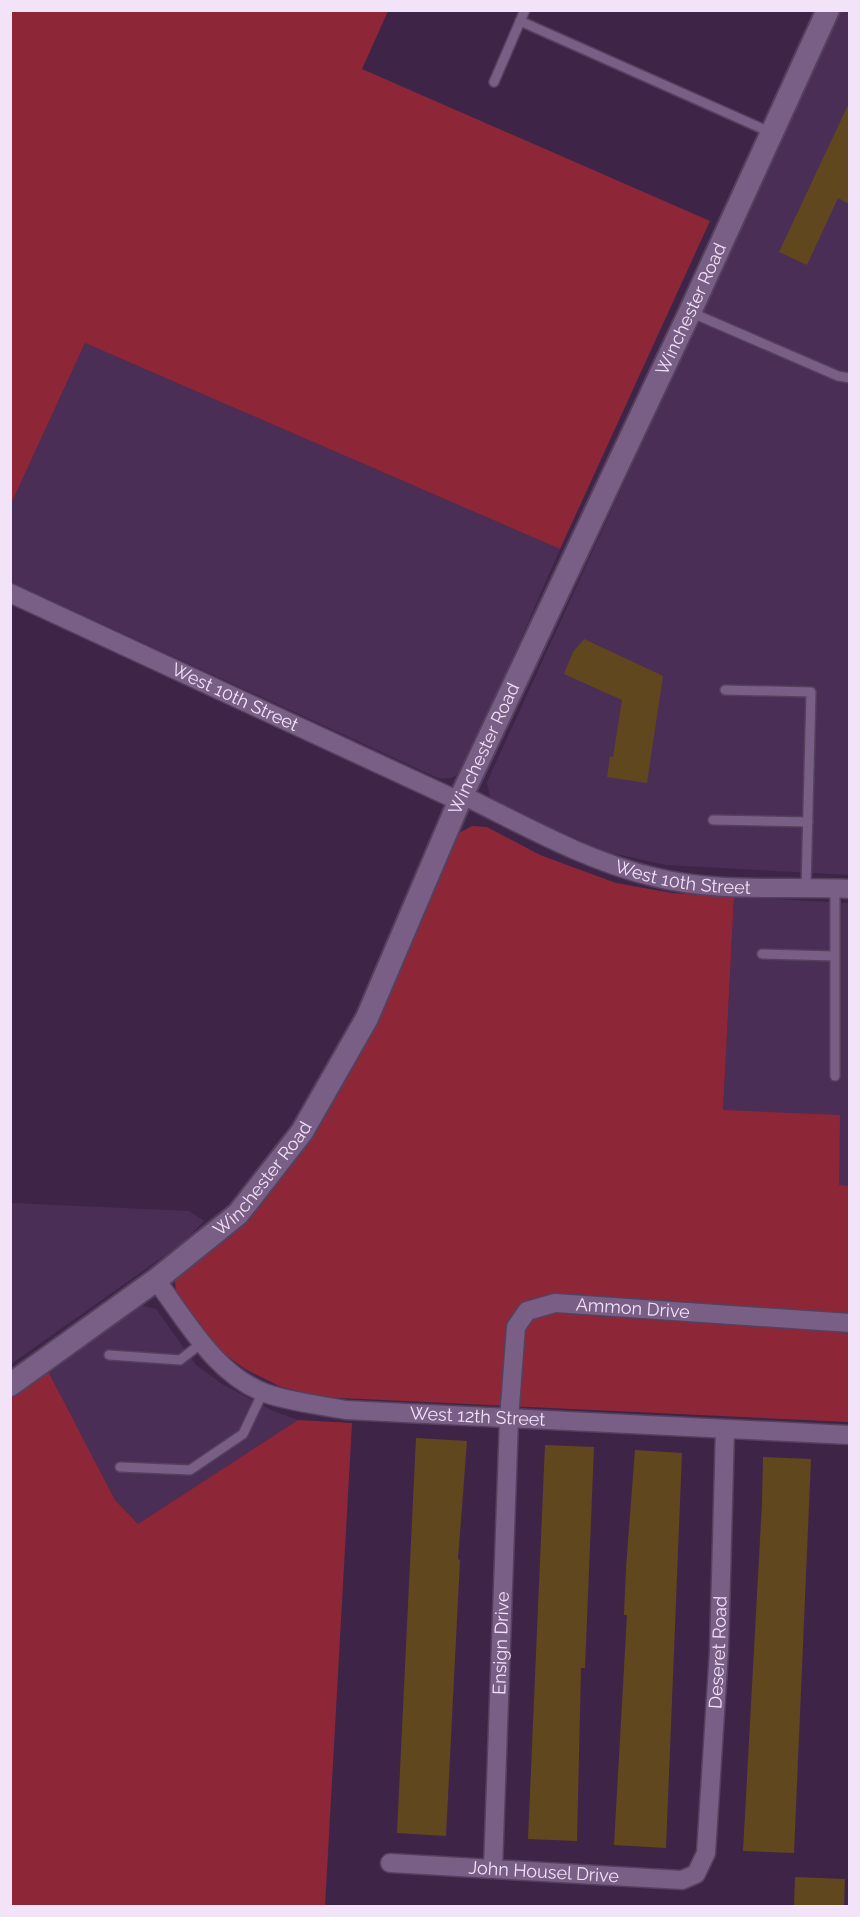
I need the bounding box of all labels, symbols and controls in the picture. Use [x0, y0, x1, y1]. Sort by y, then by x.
street label: Winchester Road [651, 239, 730, 378]
street label: West 10th Street [169, 658, 302, 735]
street label: Winchester Road [444, 679, 523, 818]
street label: West 10th Street [613, 855, 751, 898]
street label: Winchester Road [209, 1117, 316, 1240]
street label: Ammon Drive [575, 1293, 691, 1322]
street label: West 12th Street [409, 1402, 546, 1430]
street label: Ensign Drive [488, 1591, 513, 1695]
street label: Deseret Road [704, 1596, 730, 1709]
street label: John Housel Drive [468, 1857, 620, 1886]

